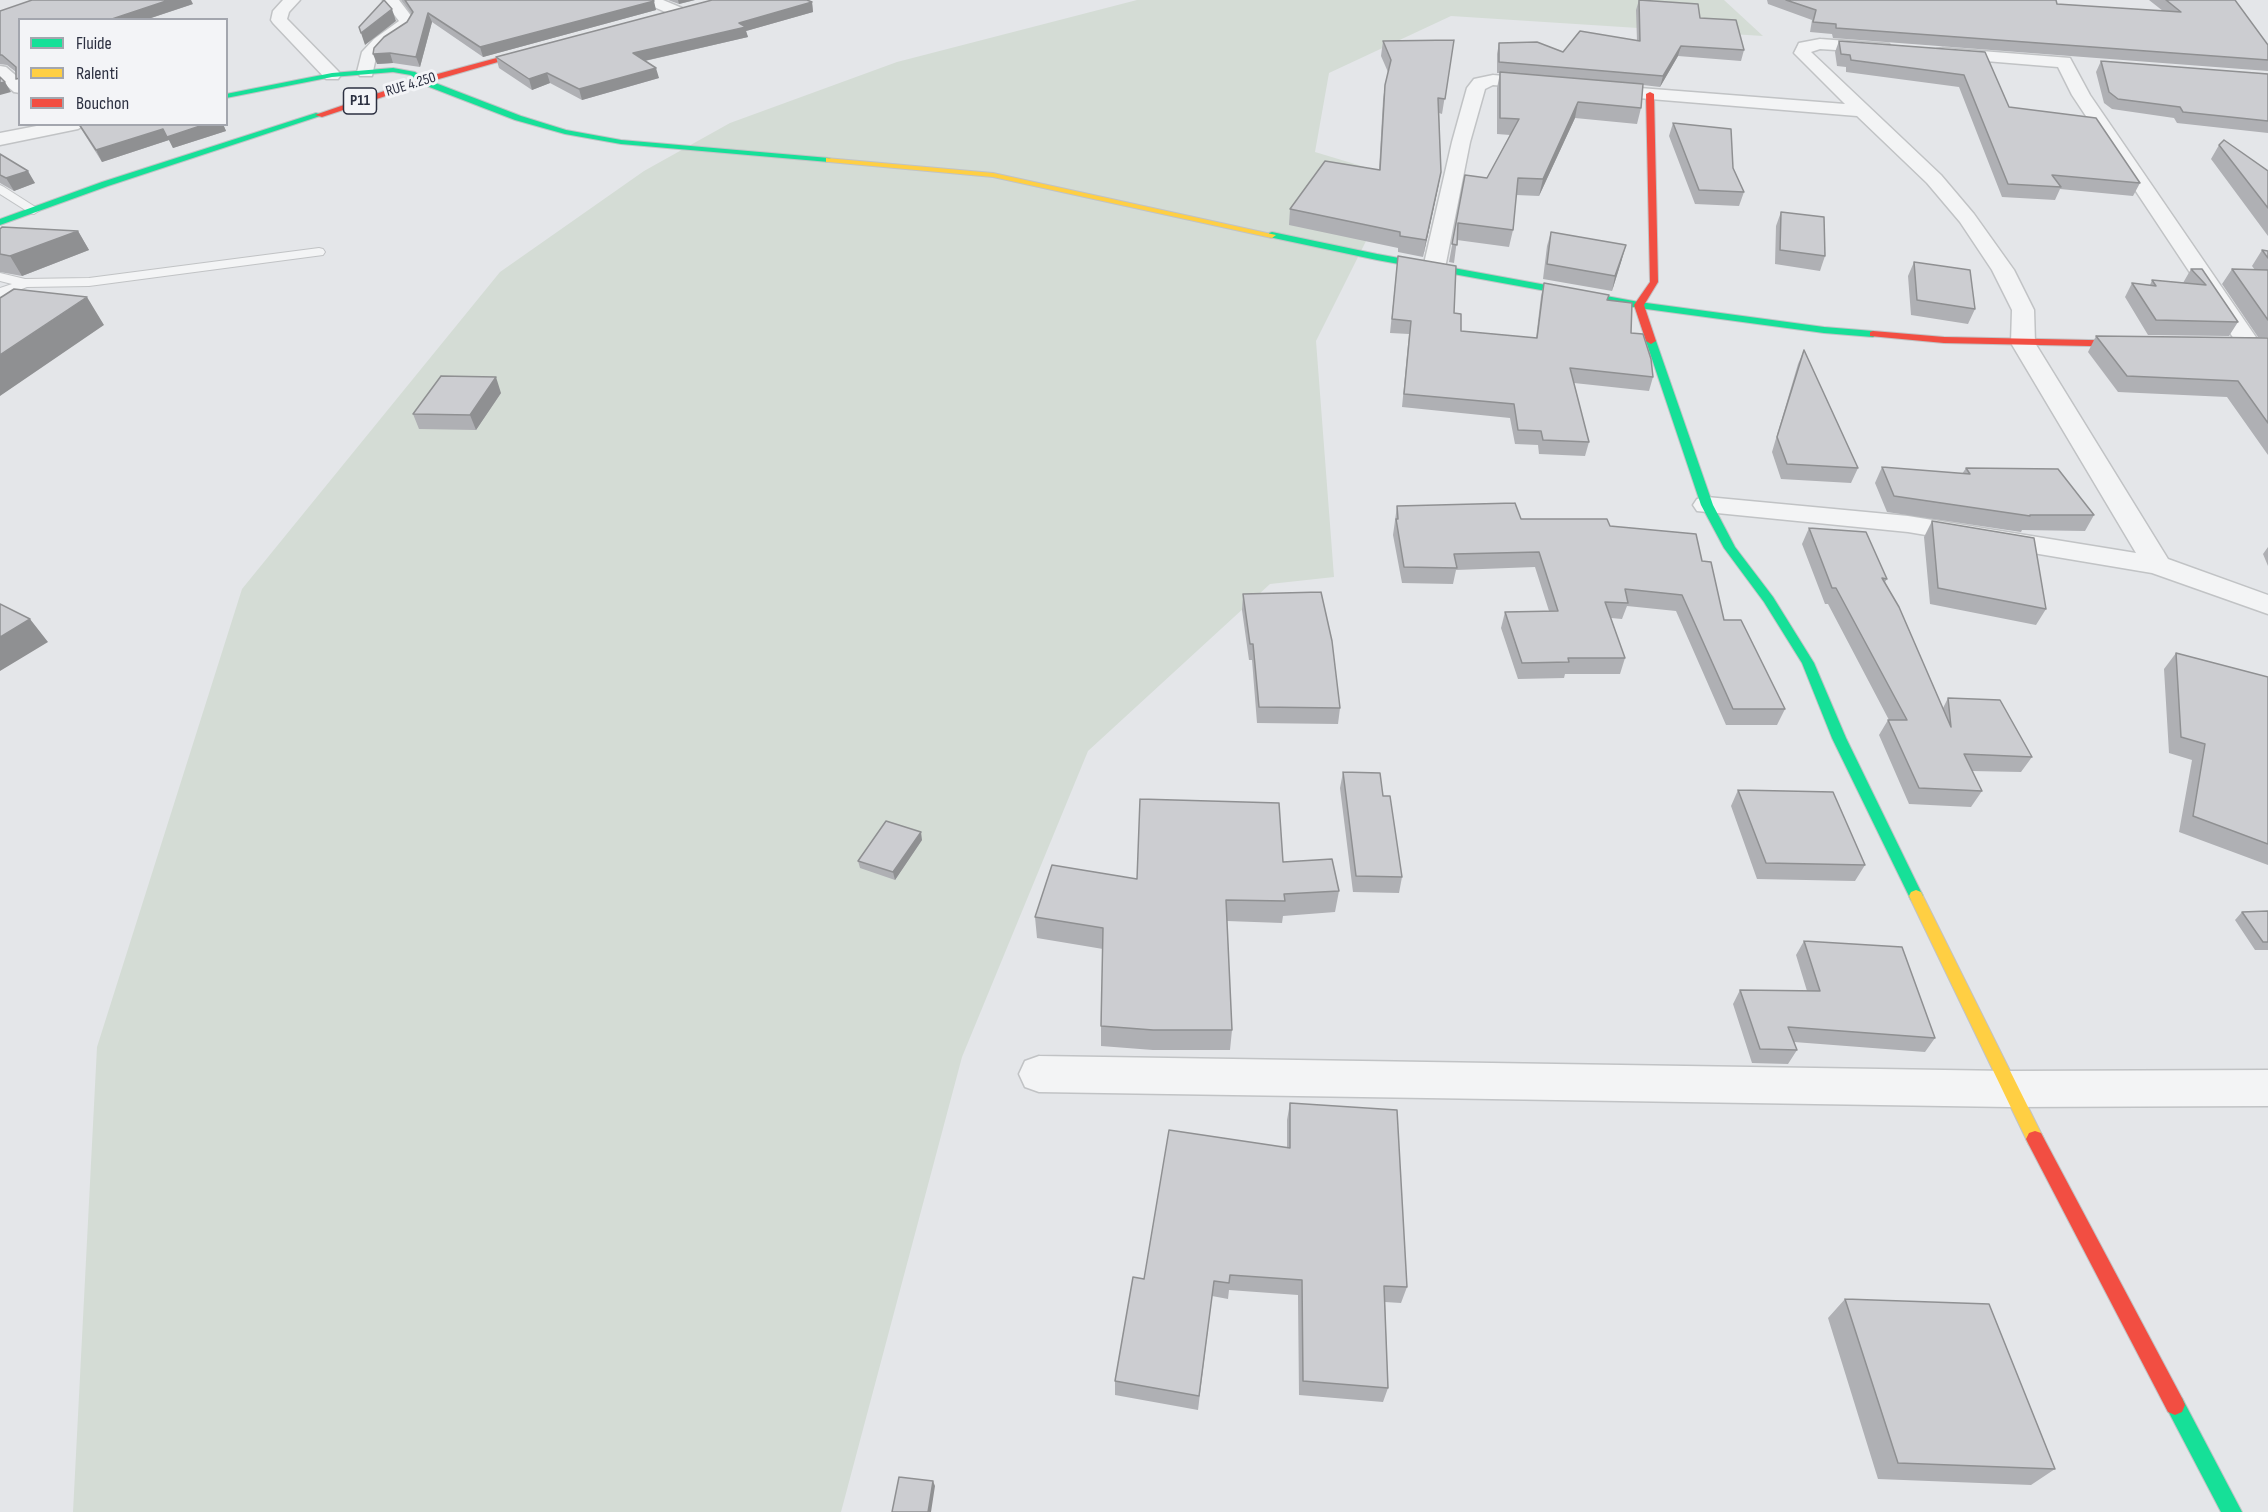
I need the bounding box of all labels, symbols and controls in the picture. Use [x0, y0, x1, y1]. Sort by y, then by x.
legend [18, 18, 228, 126]
text: Fluide [76, 33, 112, 54]
text: Ralenti [76, 63, 118, 84]
street label: RUE 4.250 [384, 69, 438, 101]
road number: P11 [344, 88, 376, 114]
text: Bouchon [76, 93, 129, 114]

